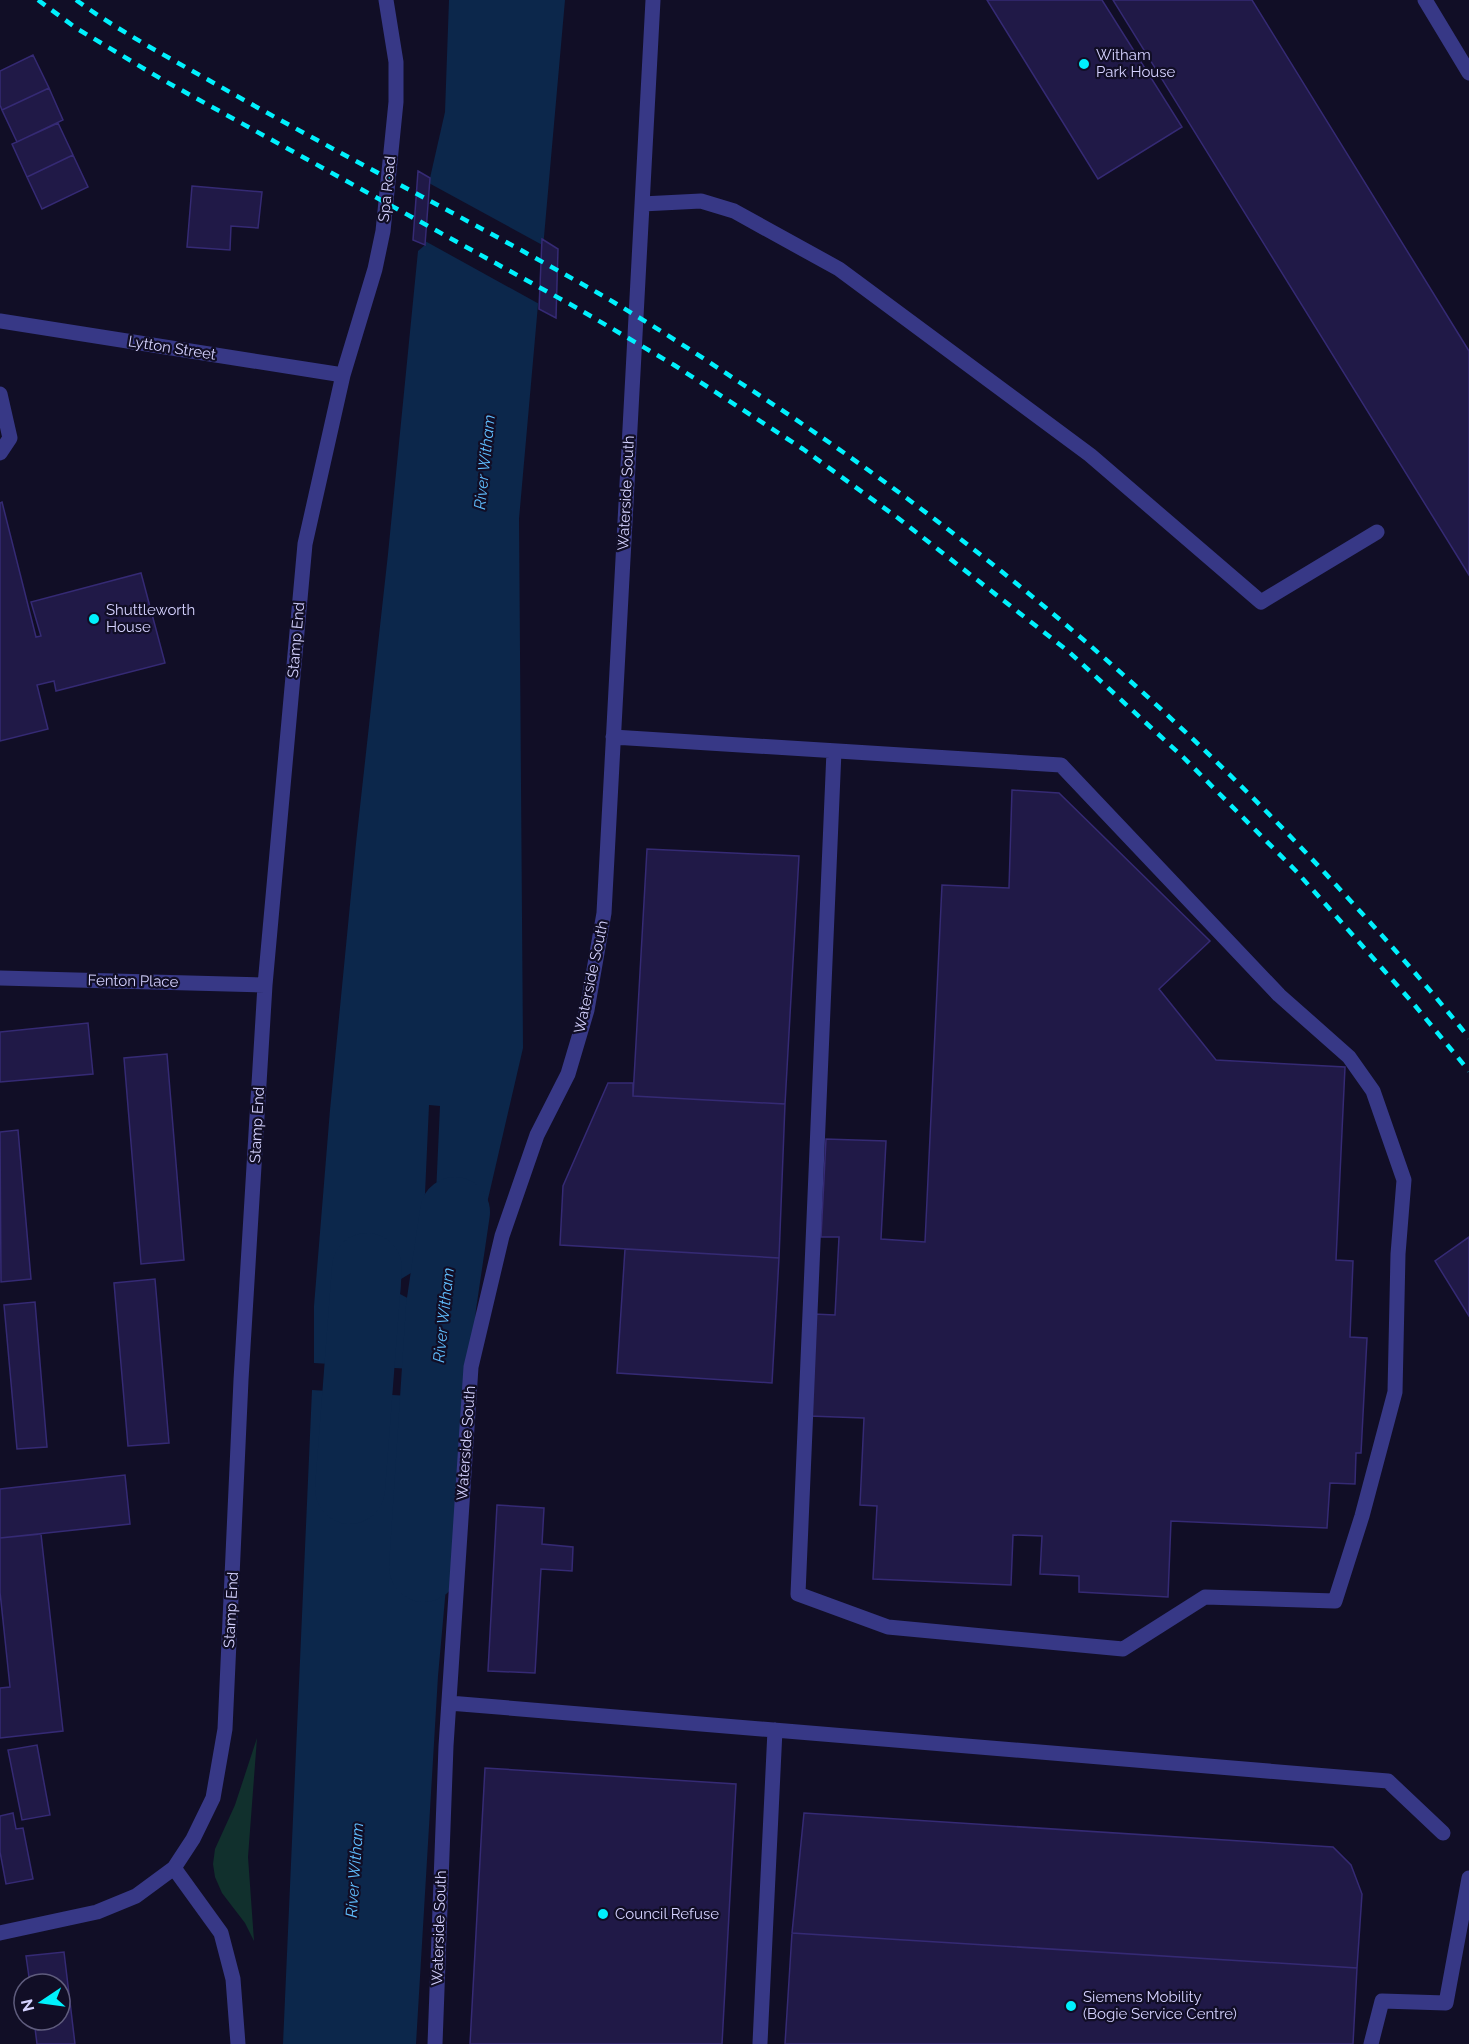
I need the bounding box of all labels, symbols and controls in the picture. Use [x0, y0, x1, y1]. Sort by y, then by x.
place label: Witham Park House [1096, 46, 1175, 81]
marker: Witham Park House [1077, 57, 1091, 71]
street label: Spa Road [375, 155, 399, 223]
street label: Lytton Street [127, 332, 217, 364]
water label: River Witham [470, 414, 499, 510]
street label: Waterside South [614, 435, 638, 551]
place label: Shuttleworth House [106, 601, 195, 636]
street label: Stamp End [284, 601, 308, 679]
marker: Shuttleworth House [87, 612, 101, 626]
street label: Waterside South [570, 919, 612, 1035]
street label: Fenton Place [87, 971, 179, 991]
street label: Stamp End [246, 1086, 268, 1164]
water label: River Witham [429, 1267, 458, 1363]
street label: Waterside South [453, 1385, 479, 1501]
street label: Stamp End [220, 1571, 242, 1649]
water label: River Witham [342, 1822, 367, 1918]
street label: Waterside South [428, 1870, 450, 1986]
place label: Council Refuse [615, 1905, 719, 1923]
marker: Council Refuse [596, 1907, 610, 1921]
north arrow [12, 1972, 72, 2032]
place label: Siemens Mobility (Bogie Service Centre) [1083, 1988, 1237, 2023]
text: N [17, 1997, 39, 2013]
marker: Siemens Mobility (Bogie Service Centre) [1064, 1999, 1078, 2013]

